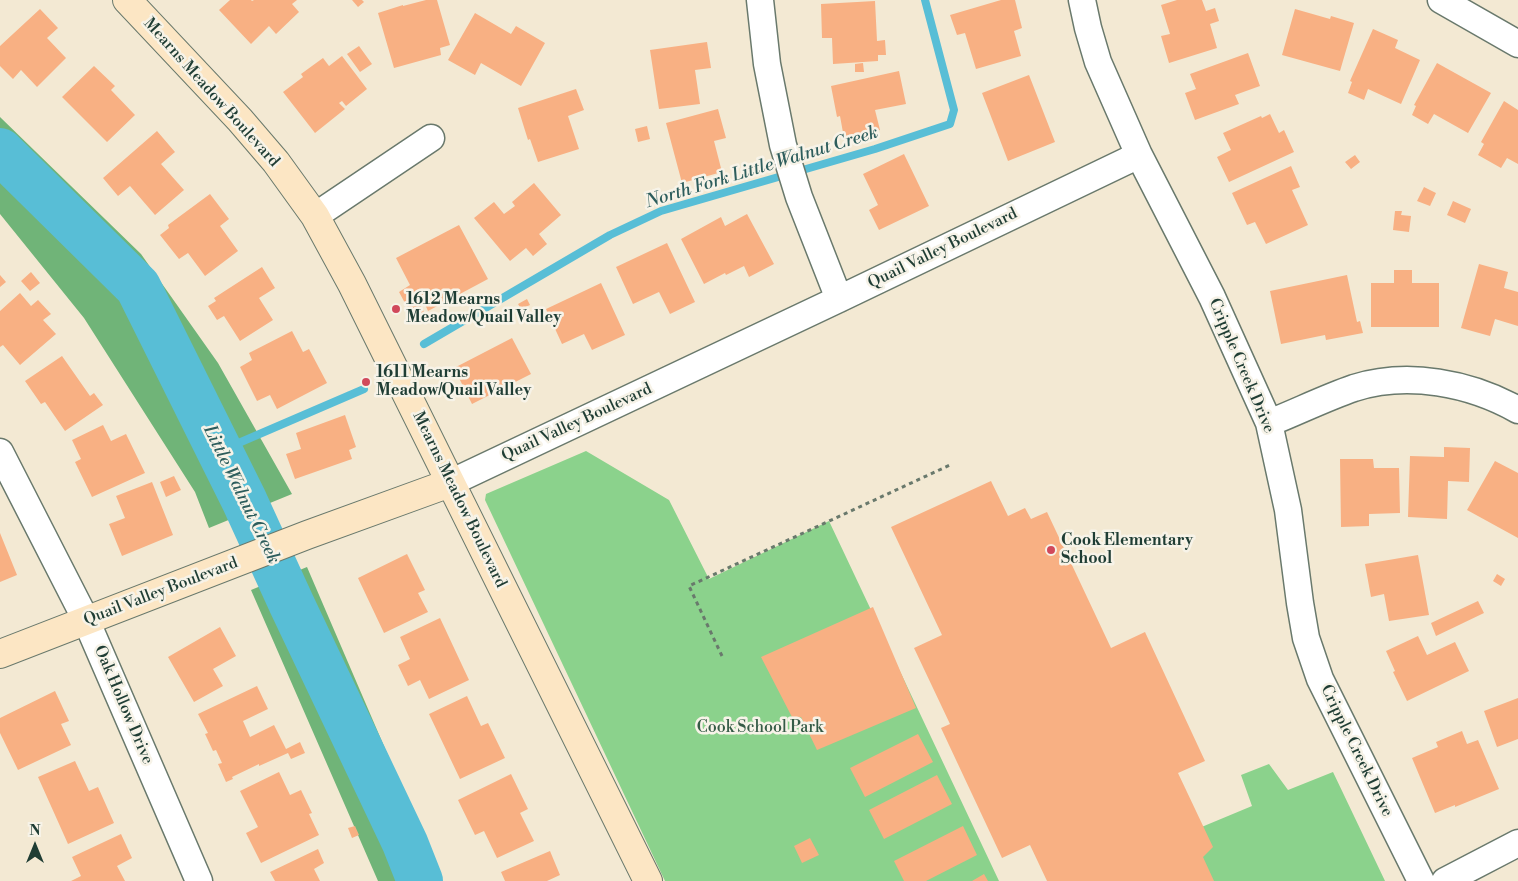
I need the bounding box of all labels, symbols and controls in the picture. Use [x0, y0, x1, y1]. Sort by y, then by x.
street label: Mearns Meadow Boulevard [139, 15, 283, 171]
water label: North Fork Little Walnut Creek [643, 122, 881, 214]
street label: Quail Valley Boulevard [865, 204, 1021, 294]
place label: 1612 Mearns Meadow/Quail Valley [406, 290, 561, 328]
street label: Cripple Creek Drive [1204, 296, 1278, 436]
marker: 1612 Mearns Meadow/Quail Valley [390, 303, 402, 315]
place label: 1611 Mearns Meadow/Quail Valley [376, 363, 531, 401]
marker: 1611 Mearns Meadow/Quail Valley [360, 376, 372, 388]
street label: Quail Valley Boulevard [499, 380, 655, 466]
street label: Mearns Meadow Boulevard [408, 409, 510, 591]
water label: Little Walnut Creek [198, 422, 284, 568]
place label: Cook Elementary School [1061, 531, 1193, 569]
marker: Cook Elementary School [1045, 544, 1057, 556]
street label: Quail Valley Boulevard [81, 554, 241, 630]
street label: Oak Hollow Drive [89, 643, 157, 767]
street label: Cripple Creek Drive [1316, 682, 1396, 820]
park label: Cook School Park [697, 718, 823, 738]
north arrow [10, 821, 60, 871]
text: N [29, 822, 41, 840]

